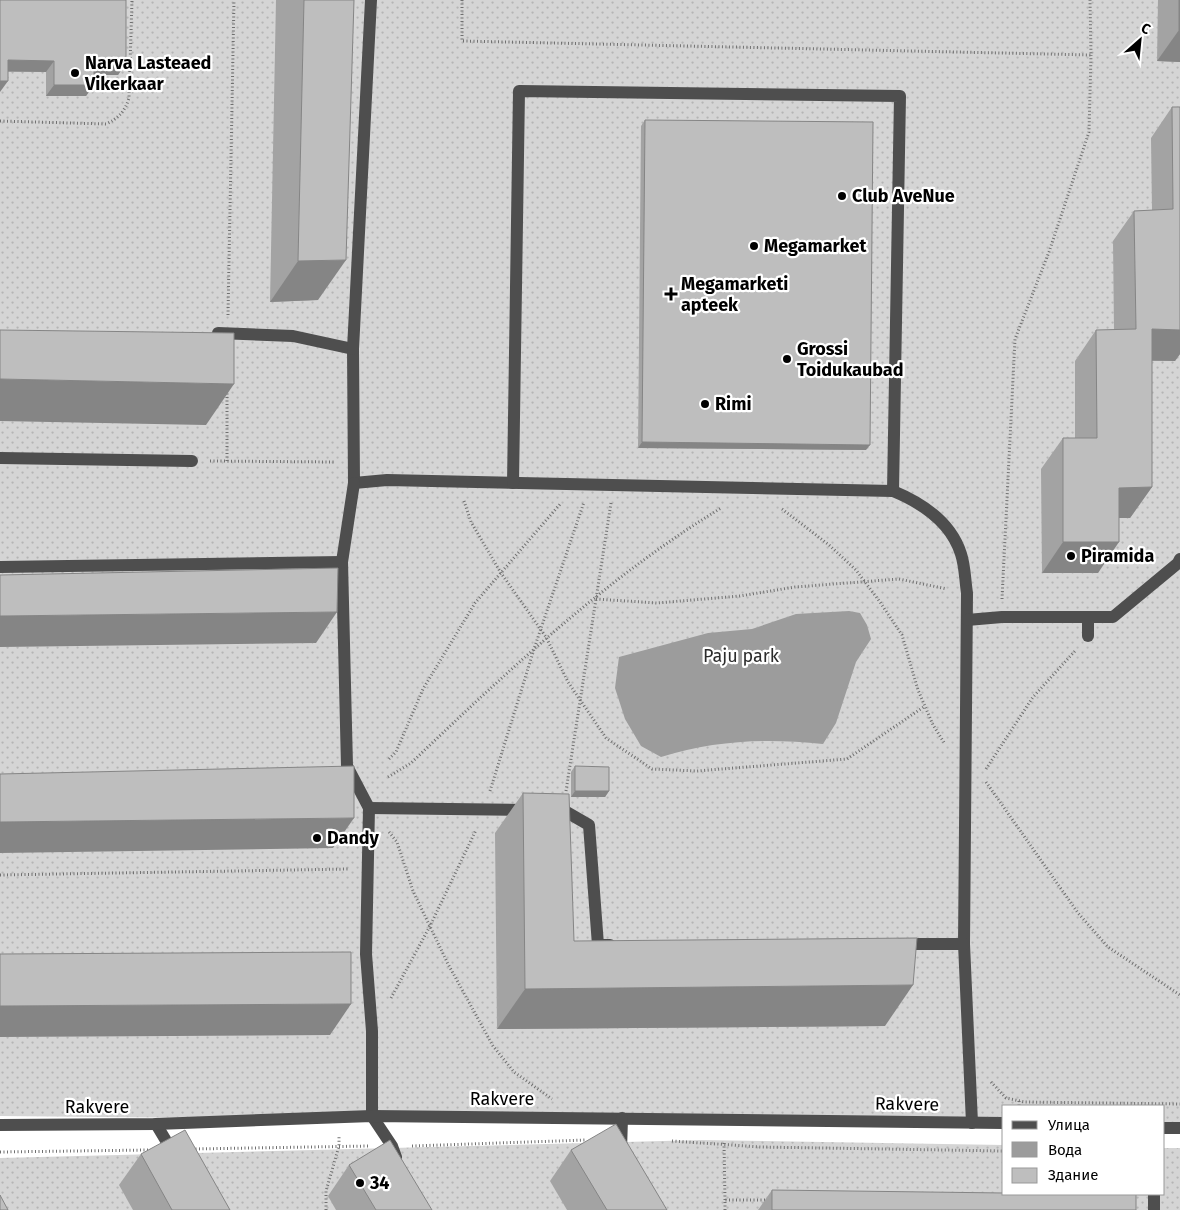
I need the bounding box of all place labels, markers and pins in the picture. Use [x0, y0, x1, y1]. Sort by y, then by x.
place label: Narva Lasteaed Vikerkaar [84, 52, 211, 95]
marker: Narva Lasteaed Vikerkaar [69, 67, 81, 79]
place label: Club AveNue [852, 185, 955, 207]
marker: Club AveNue [836, 190, 848, 202]
place label: Megamarket [764, 235, 867, 257]
marker: Megamarket [748, 240, 760, 252]
place label: Megamarketi apteek [681, 273, 788, 316]
marker: Megamarketi apteek [665, 288, 677, 300]
place label: Grossi Toidukaubad [797, 338, 903, 381]
marker: Grossi Toidukaubad [781, 353, 793, 365]
place label: Rimi [715, 393, 751, 415]
marker: Rimi [699, 398, 711, 410]
place label: Piramida [1081, 545, 1154, 567]
marker: Piramida [1065, 550, 1077, 562]
place label: Dandy [327, 827, 380, 849]
marker: Dandy [311, 832, 323, 844]
place label: 34 [369, 1172, 390, 1194]
marker: 34 [354, 1177, 366, 1189]

